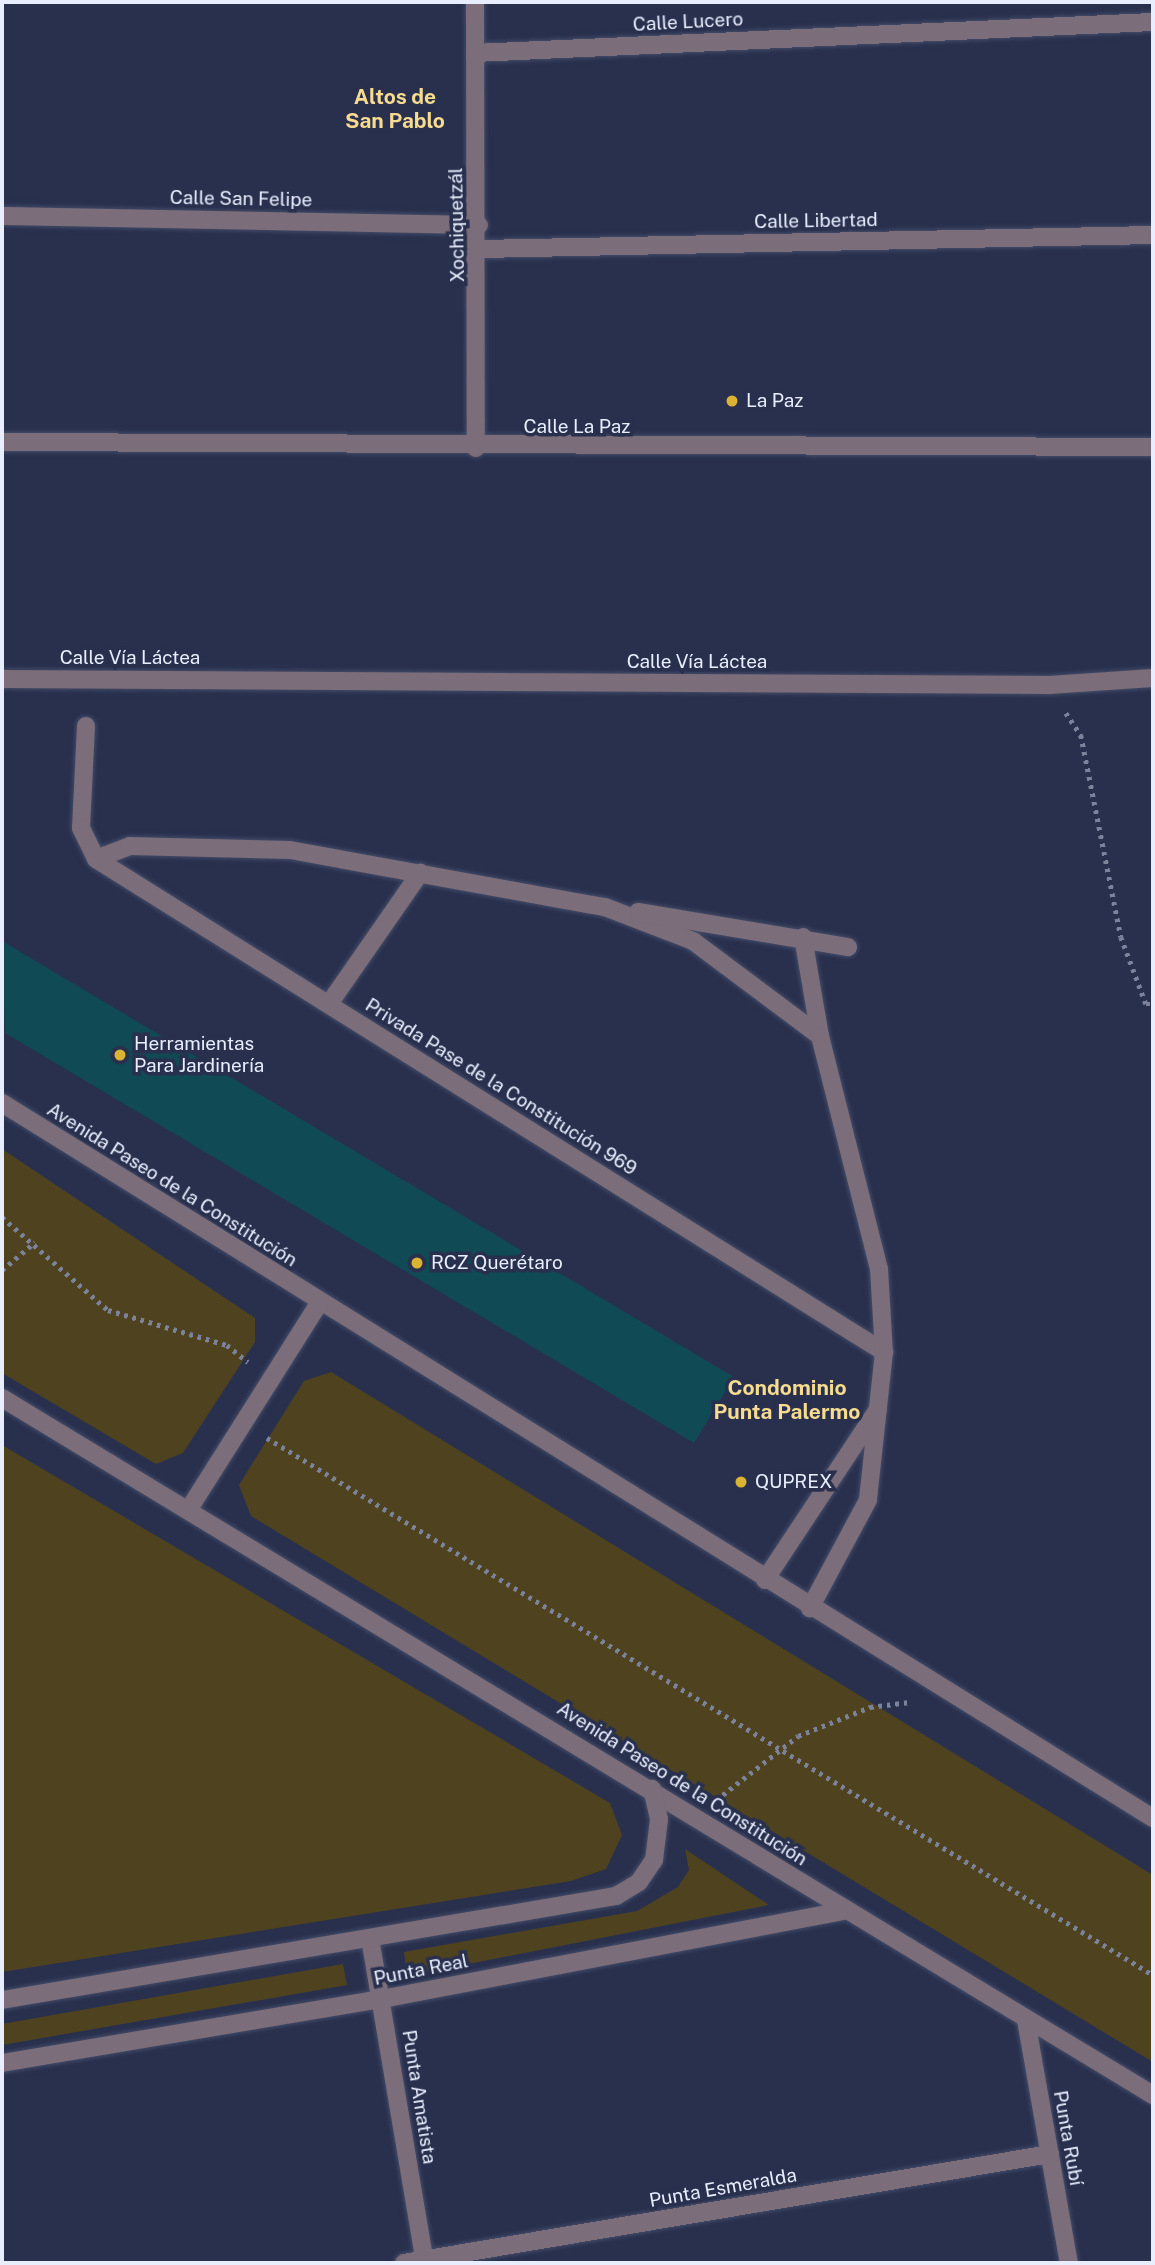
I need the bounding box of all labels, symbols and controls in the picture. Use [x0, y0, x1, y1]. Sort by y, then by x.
street label: Calle Lucero [632, 8, 744, 36]
district label: Altos de San Pablo [345, 84, 445, 134]
street label: Xochiquetzál [445, 167, 469, 283]
street label: Calle San Felipe [169, 186, 313, 212]
street label: Calle Libertad [754, 209, 878, 233]
place label: La Paz [746, 390, 803, 412]
marker: La Paz [724, 393, 740, 409]
street label: Calle La Paz [524, 416, 630, 438]
street label: Calle Vía Láctea [59, 647, 201, 669]
street label: Calle Vía Láctea [626, 651, 768, 673]
street label: Privada Pase de la Constitución 969 [361, 994, 641, 1180]
place label: Herramientas Para Jardinería [134, 1033, 264, 1077]
marker: Herramientas Para Jardinería [112, 1047, 128, 1063]
street label: Avenida Paseo de la Constitución [42, 1098, 302, 1272]
place label: RCZ Querétaro [431, 1252, 563, 1274]
marker: RCZ Querétaro [409, 1255, 425, 1271]
district label: Condominio Punta Palermo [714, 1375, 860, 1425]
place label: QUPREX [755, 1471, 832, 1493]
marker: QUPREX [733, 1474, 749, 1490]
street label: Avenida Paseo de la Constitución [552, 1697, 812, 1871]
street label: Punta Real [372, 1950, 470, 1990]
street label: Punta Amatista [397, 2028, 441, 2166]
street label: Punta Rubí [1048, 2089, 1088, 2187]
street label: Punta Esmeralda [647, 2164, 799, 2212]

